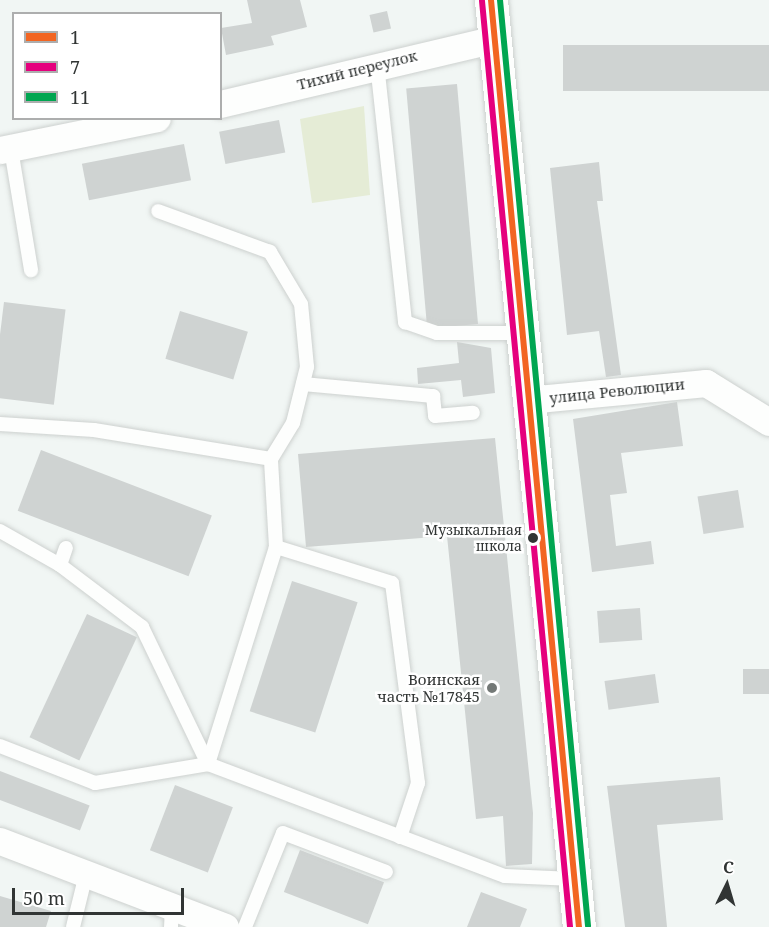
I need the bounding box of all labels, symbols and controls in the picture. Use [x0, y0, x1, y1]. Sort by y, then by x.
legend [12, 12, 222, 120]
text: 1 [70, 25, 80, 49]
street label: Тихий переулок [295, 46, 419, 94]
text: 7 [70, 55, 80, 79]
text: 11 [70, 85, 90, 109]
street label: улица Революции [548, 375, 686, 407]
place label: Музыкальная школа [425, 522, 522, 554]
marker: Музыкальная школа [527, 532, 539, 544]
place label: Воинская часть №17845 [377, 670, 480, 705]
marker: Воинская часть №17845 [485, 681, 499, 695]
north arrow [697, 855, 757, 915]
text: С [722, 856, 735, 878]
scale bar [15, 876, 188, 914]
text: 50 m [23, 886, 65, 910]

